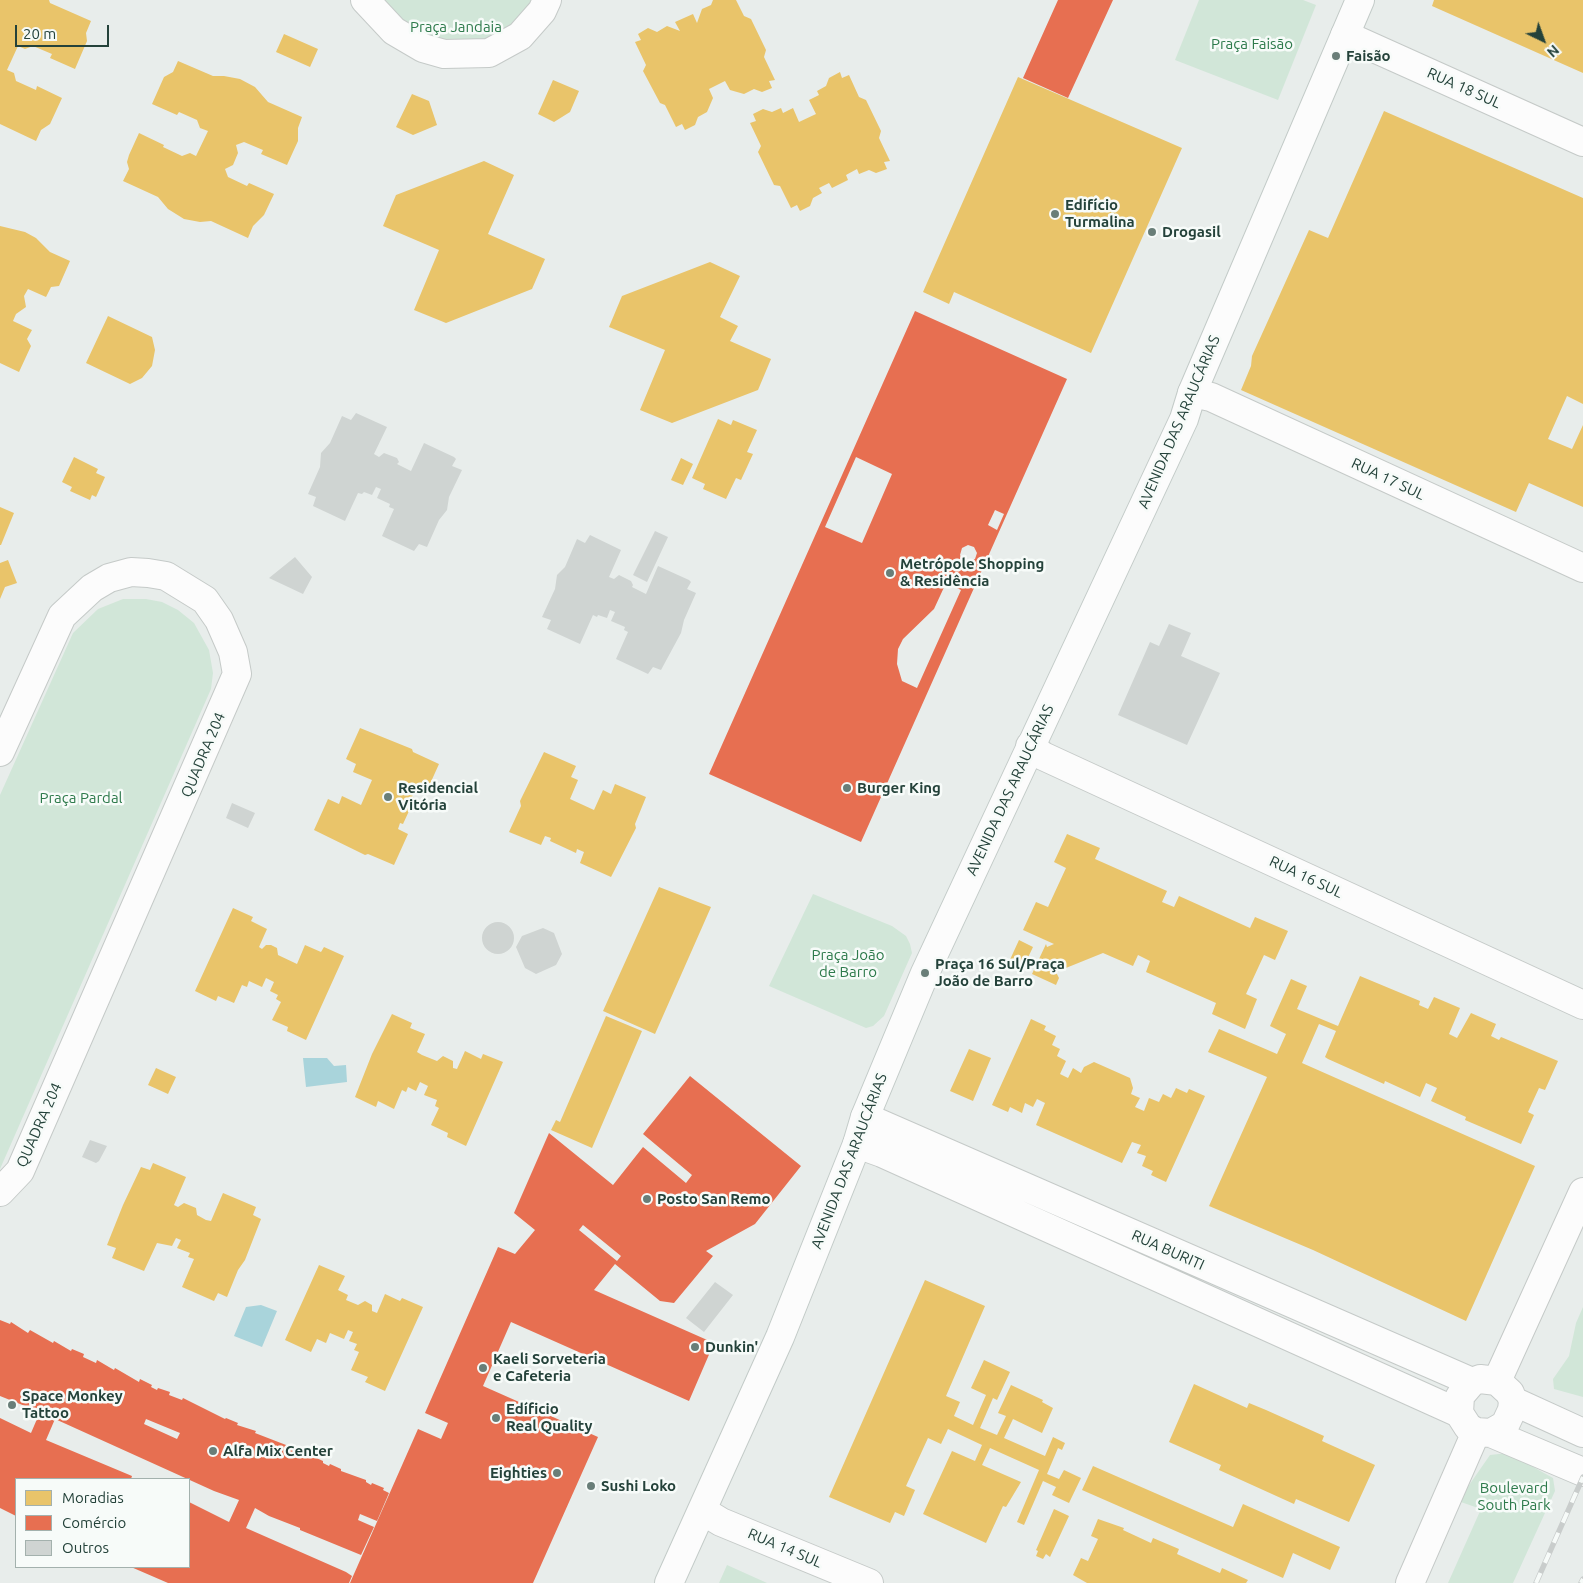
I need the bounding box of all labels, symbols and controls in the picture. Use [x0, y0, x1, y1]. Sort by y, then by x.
scale bar [18, 15, 111, 47]
north arrow [1518, 15, 1568, 65]
park label: Praça Jandaia [410, 18, 502, 36]
text: 20 m [23, 25, 56, 42]
park label: Praça Faisão [1211, 35, 1293, 53]
text: N [1544, 42, 1562, 61]
place label: Faisão [1346, 47, 1391, 65]
marker: Faisão [1330, 50, 1342, 62]
street label: RUA 18 SUL [1424, 64, 1504, 112]
place label: Edifício Turmalina [1065, 196, 1135, 231]
marker: Edifício Turmalina [1049, 208, 1061, 220]
place label: Drogasil [1162, 223, 1221, 241]
marker: Drogasil [1146, 226, 1158, 238]
street label: AVENIDA DAS ARAUCÁRIAS [1134, 333, 1224, 511]
street label: RUA 17 SUL [1348, 454, 1428, 504]
place label: Metrópole Shopping & Residência [900, 555, 1044, 590]
marker: Metrópole Shopping & Residência [884, 567, 896, 579]
street label: AVENIDA DAS ARAUCÁRIAS [962, 702, 1058, 878]
street label: QUADRA 204 [177, 710, 229, 800]
place label: Residencial Vitória [398, 779, 478, 814]
place label: Burger King [857, 779, 941, 797]
marker: Burger King [841, 782, 853, 794]
park label: Praça Pardal [39, 789, 123, 807]
marker: Residencial Vitória [382, 791, 394, 803]
street label: RUA 16 SUL [1266, 852, 1346, 902]
park label: Praça João de Barro [811, 946, 885, 981]
place label: Praça 16 Sul/Praça João de Barro [935, 955, 1065, 990]
marker: Praça 16 Sul/Praça João de Barro [919, 967, 931, 979]
street label: AVENIDA DAS ARAUCÁRIAS [807, 1071, 891, 1251]
street label: QUADRA 204 [12, 1080, 66, 1170]
place label: Posto San Remo [657, 1190, 770, 1208]
marker: Posto San Remo [641, 1193, 653, 1205]
street label: RUA BURITI [1129, 1226, 1207, 1274]
place label: Dunkin' [705, 1338, 758, 1356]
marker: Dunkin' [689, 1341, 701, 1353]
place label: Kaeli Sorveteria e Cafeteria [493, 1350, 606, 1385]
marker: Kaeli Sorveteria e Cafeteria [477, 1362, 489, 1374]
place label: Space Monkey Tattoo [22, 1387, 123, 1422]
marker: Space Monkey Tattoo [6, 1399, 18, 1411]
place label: Edíficio Real Quality [506, 1400, 592, 1435]
marker: Edíficio Real Quality [490, 1412, 502, 1424]
place label: Alfa Mix Center [223, 1442, 333, 1460]
marker: Alfa Mix Center [207, 1445, 219, 1457]
place label: Eighties [490, 1464, 547, 1482]
marker: Eighties [551, 1467, 563, 1479]
place label: Sushi Loko [601, 1477, 676, 1495]
legend [15, 1478, 190, 1568]
park label: Boulevard South Park [1478, 1479, 1550, 1514]
marker: Sushi Loko [585, 1480, 597, 1492]
text: Moradias [62, 1489, 124, 1506]
text: Comércio [62, 1514, 126, 1531]
street label: RUA 14 SUL [745, 1524, 825, 1572]
text: Outros [62, 1539, 109, 1556]

